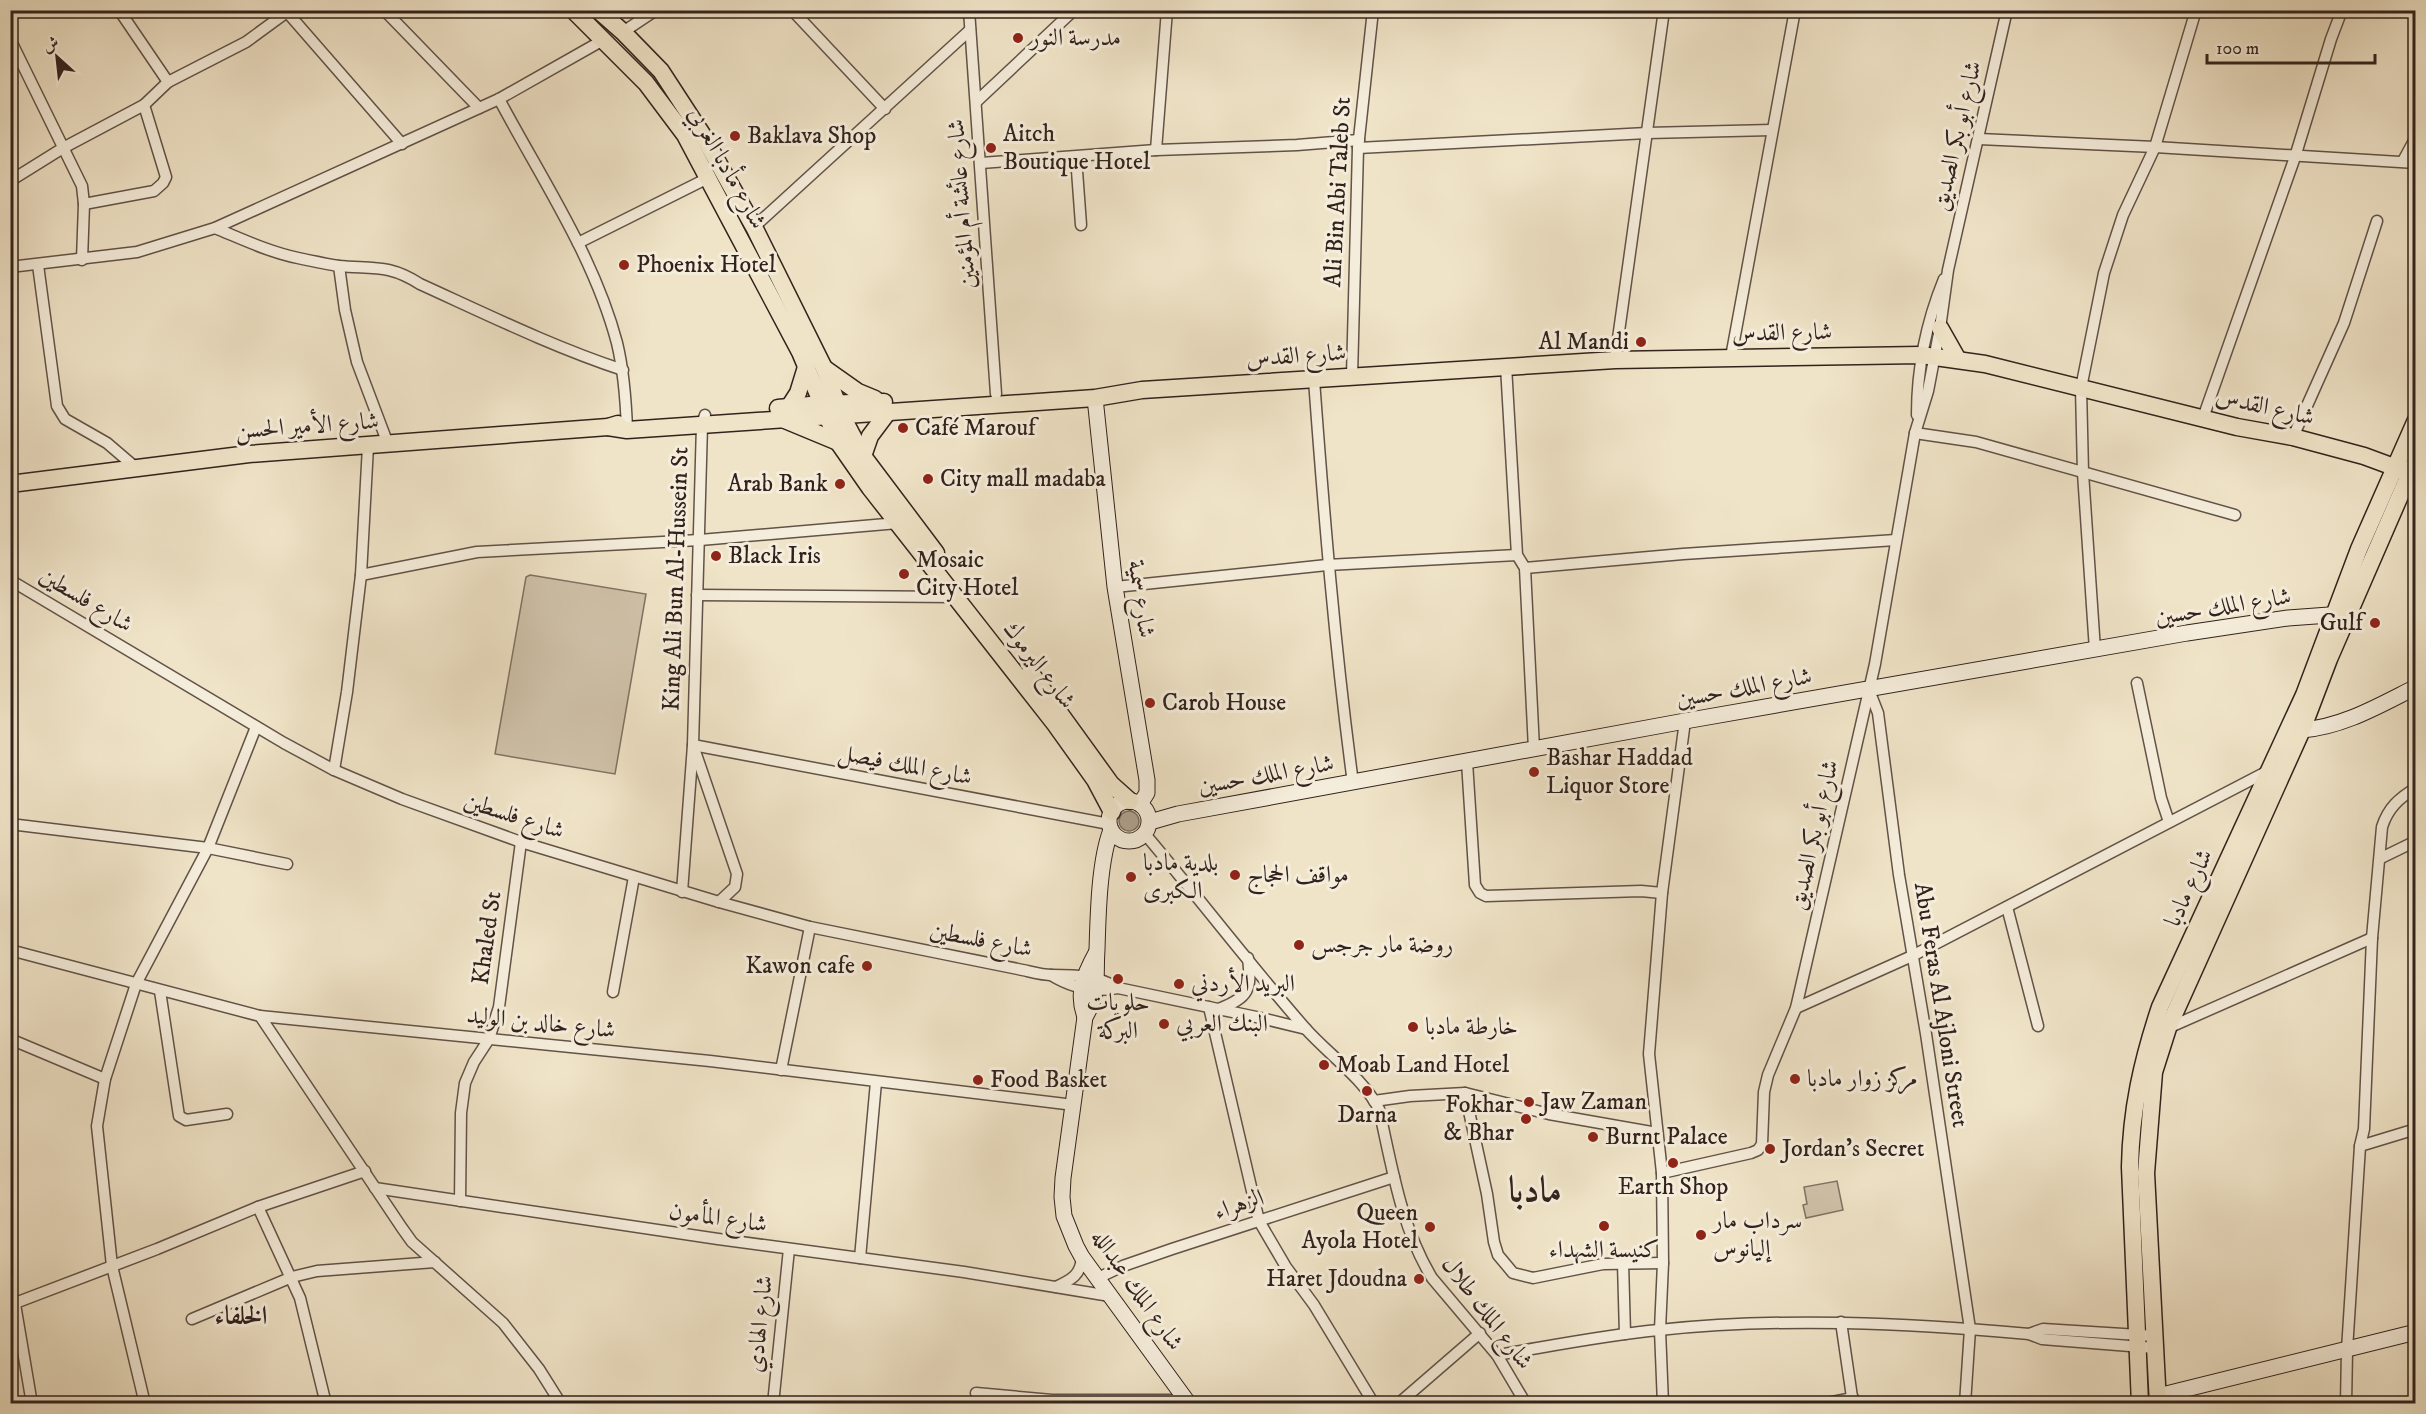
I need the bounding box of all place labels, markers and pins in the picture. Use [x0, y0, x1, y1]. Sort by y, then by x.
place label: مدرسة النور [1028, 23, 1121, 53]
marker: مدرسة النور [1011, 31, 1025, 45]
place label: Aitch Boutique Hotel [1003, 119, 1151, 177]
place label: Baklava Shop [747, 121, 876, 151]
marker: Baklava Shop [728, 129, 742, 143]
marker: Aitch Boutique Hotel [984, 141, 998, 155]
place label: Phoenix Hotel [636, 250, 777, 280]
marker: Phoenix Hotel [617, 258, 631, 272]
place label: Al Mandi [1539, 327, 1629, 357]
marker: Al Mandi [1634, 335, 1648, 349]
place label: Café Marouf [915, 413, 1039, 443]
marker: Café Marouf [896, 421, 910, 435]
place label: City mall madaba [940, 464, 1107, 494]
place label: Arab Bank [727, 469, 828, 499]
marker: City mall madaba [921, 472, 935, 486]
marker: Arab Bank [833, 477, 847, 491]
place label: Black Iris [728, 541, 821, 571]
place label: Mosaic City Hotel [916, 545, 1019, 603]
marker: Black Iris [709, 549, 723, 563]
marker: Mosaic City Hotel [897, 567, 911, 581]
place label: Gulf [2320, 608, 2366, 638]
marker: Gulf [2368, 616, 2382, 630]
place label: Carob House [1162, 688, 1286, 718]
marker: Carob House [1143, 696, 1157, 710]
place label: Bashar Haddad Liquor Store [1546, 743, 1693, 801]
marker: Bashar Haddad Liquor Store [1527, 765, 1541, 779]
place label: بلدية مادبا الكبرى [1143, 848, 1218, 906]
place label: مواقف الحجاج [1247, 860, 1349, 895]
marker: مواقف الحجاج [1228, 868, 1242, 882]
marker: بلدية مادبا الكبرى [1124, 870, 1138, 884]
place label: روضة مار جرجس [1311, 930, 1453, 960]
marker: روضة مار جرجس [1292, 938, 1306, 952]
place label: Kawon cafe [745, 951, 855, 981]
marker: Kawon cafe [860, 959, 874, 973]
place label: البريد الأردني [1191, 967, 1295, 1002]
marker: حلويات البركة [1111, 972, 1125, 986]
marker: البريد الأردني [1172, 977, 1186, 991]
place label: حلويات البركة [1086, 988, 1150, 1046]
place label: البنك العربي [1176, 1009, 1268, 1042]
place label: خارطة مادبا [1425, 1012, 1518, 1042]
marker: البنك العربي [1157, 1017, 1171, 1031]
marker: خارطة مادبا [1406, 1020, 1420, 1034]
place label: Moab Land Hotel [1336, 1050, 1510, 1080]
marker: Moab Land Hotel [1317, 1058, 1331, 1072]
place label: مركز زوار مادبا [1807, 1064, 1917, 1095]
place label: Food Basket [990, 1065, 1107, 1095]
marker: مركز زوار مادبا [1788, 1072, 1802, 1086]
marker: Food Basket [971, 1073, 985, 1087]
marker: Darna [1360, 1084, 1374, 1098]
place label: Jaw Zaman [1539, 1087, 1648, 1117]
place label: Fokhar & Bhar [1444, 1090, 1514, 1148]
marker: Jaw Zaman [1522, 1095, 1536, 1109]
place label: Darna [1337, 1100, 1398, 1130]
marker: Fokhar & Bhar [1519, 1112, 1533, 1126]
place label: Burnt Palace [1605, 1122, 1728, 1152]
marker: Burnt Palace [1586, 1130, 1600, 1144]
place label: Jordan's Secret [1780, 1134, 1925, 1164]
marker: Jordan's Secret [1763, 1142, 1777, 1156]
marker: Earth Shop [1666, 1156, 1680, 1170]
place label: Earth Shop [1618, 1172, 1728, 1202]
place label: Queen Ayola Hotel [1301, 1198, 1419, 1256]
place label: سرداب مار إليانوس [1711, 1206, 1802, 1264]
marker: كنيسة الشهداء [1597, 1219, 1611, 1233]
marker: Queen Ayola Hotel [1423, 1220, 1437, 1234]
marker: سرداب مار إليانوس [1694, 1228, 1708, 1242]
place label: كنيسة الشهداء [1549, 1235, 1659, 1265]
place label: Haret Jdoudna [1266, 1264, 1408, 1294]
marker: Haret Jdoudna [1412, 1272, 1426, 1286]

